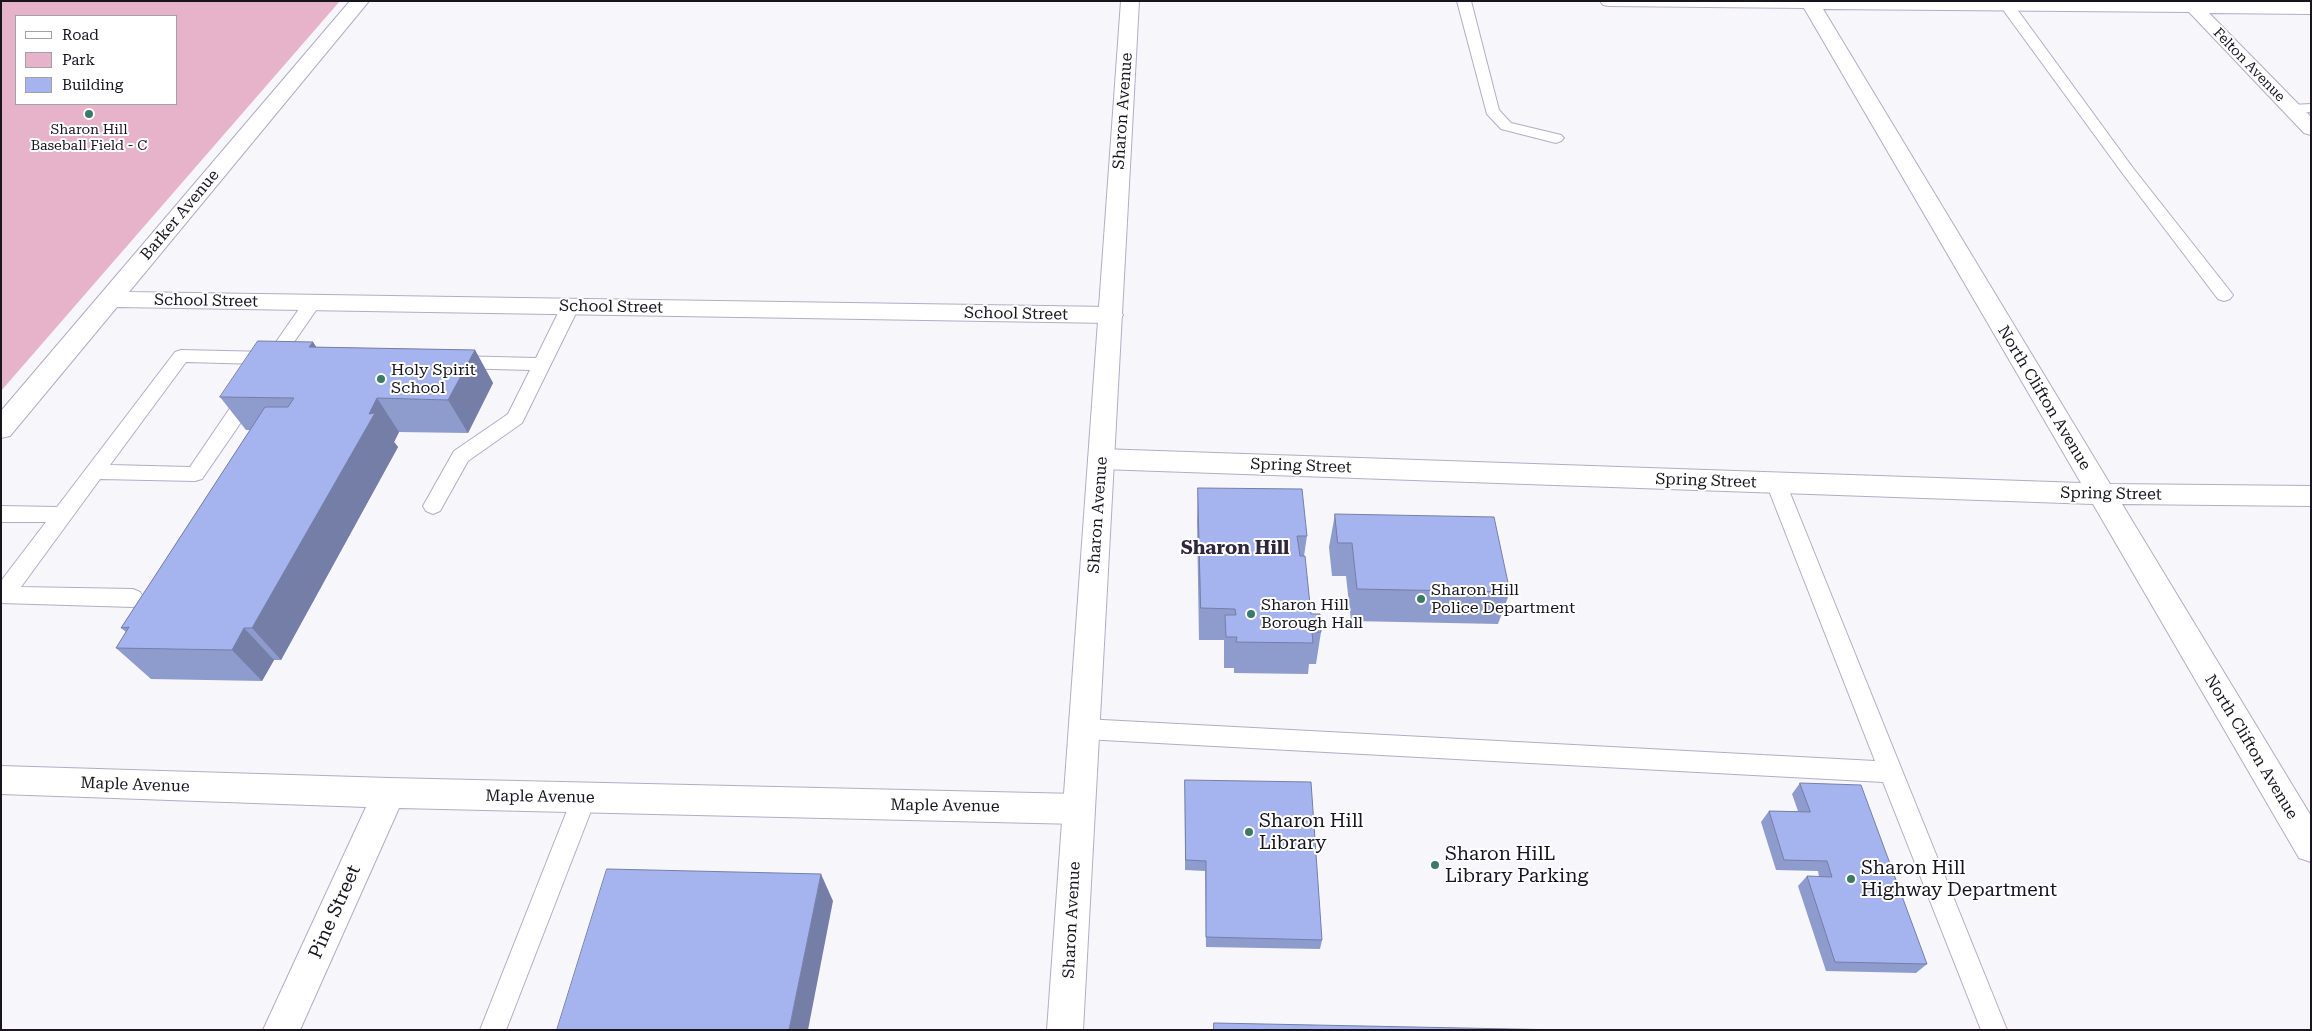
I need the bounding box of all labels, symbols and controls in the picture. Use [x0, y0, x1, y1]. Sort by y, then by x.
legend [15, 15, 178, 105]
street label: Felton Avenue [2210, 25, 2288, 105]
text: Road [62, 26, 99, 44]
text: Park [62, 51, 95, 69]
street label: Sharon Avenue [1109, 52, 1137, 170]
text: Building [62, 76, 123, 94]
marker: Sharon Hill Baseball Field - C [83, 108, 95, 120]
place label: Sharon Hill Baseball Field - C [31, 122, 147, 154]
street label: Barker Avenue [137, 166, 223, 264]
street label: School Street [154, 290, 258, 312]
street label: School Street [559, 296, 663, 318]
street label: School Street [964, 303, 1068, 325]
street label: North Clifton Avenue [1993, 322, 2095, 474]
place label: Holy Spirit School [391, 360, 476, 398]
marker: Holy Spirit School [375, 373, 387, 385]
street label: Spring Street [1250, 455, 1352, 477]
street label: Sharon Avenue [1084, 456, 1112, 574]
street label: Spring Street [1655, 470, 1757, 492]
street label: Spring Street [2060, 484, 2162, 504]
district label: Sharon Hill [1181, 537, 1289, 559]
place label: Sharon Hill Police Department [1431, 580, 1575, 618]
marker: Sharon Hill Police Department [1415, 593, 1427, 605]
place label: Sharon Hill Borough Hall [1261, 595, 1363, 633]
marker: Sharon Hill Borough Hall [1245, 608, 1257, 620]
street label: North Clifton Avenue [2200, 671, 2302, 823]
street label: Maple Avenue [80, 773, 190, 797]
street label: Maple Avenue [485, 786, 595, 808]
street label: Maple Avenue [890, 795, 1000, 817]
place label: Sharon Hill Library [1259, 810, 1363, 854]
marker: Sharon Hill Library [1243, 826, 1255, 838]
place label: Sharon HilL Library Parking [1445, 843, 1588, 887]
place label: Sharon Hill Highway Department [1861, 857, 2057, 901]
marker: Sharon HilL Library Parking [1429, 859, 1441, 871]
street label: Sharon Avenue [1059, 861, 1085, 979]
street label: Pine Street [304, 862, 366, 962]
marker: Sharon Hill Highway Department [1845, 873, 1857, 885]

